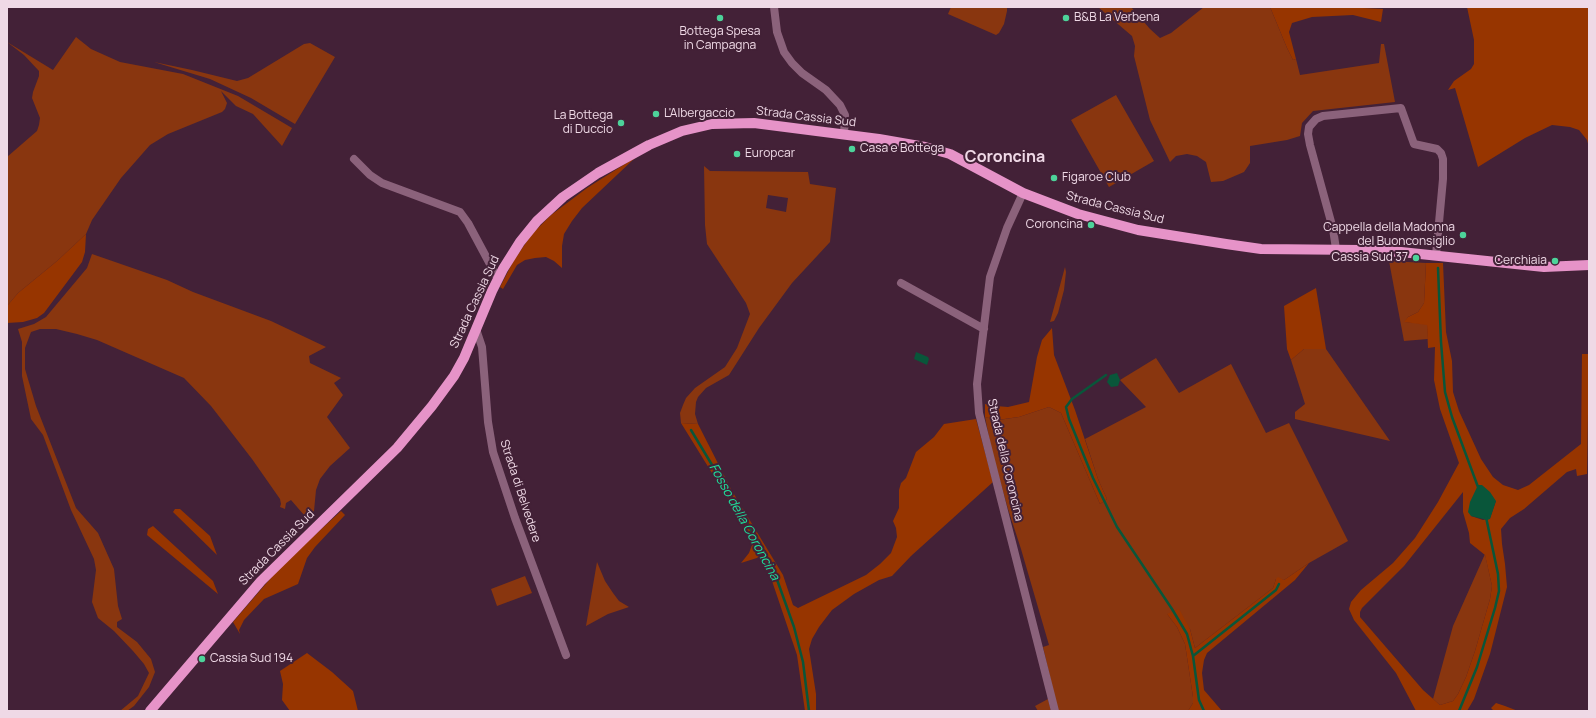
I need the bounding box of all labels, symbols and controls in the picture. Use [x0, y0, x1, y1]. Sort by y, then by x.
place label: B&B La Verbena [1074, 11, 1160, 25]
marker: Bottega Spesa in Campagna [715, 13, 725, 23]
marker: B&B La Verbena [1061, 13, 1071, 23]
place label: Bottega Spesa in Campagna [679, 25, 761, 53]
street label: Strada Cassia Sud [755, 104, 857, 130]
place label: L'Albergaccio [664, 107, 735, 121]
place label: La Bottega di Duccio [554, 109, 613, 137]
marker: L'Albergaccio [651, 109, 661, 119]
marker: La Bottega di Duccio [616, 118, 626, 128]
place label: Casa e Bottega [860, 142, 944, 156]
marker: Casa e Bottega [847, 144, 857, 154]
place label: Europcar [745, 147, 795, 161]
district label: Coroncina [965, 148, 1045, 168]
marker: Europcar [732, 149, 742, 159]
place label: Figaroe Club [1062, 171, 1131, 185]
marker: Figaroe Club [1049, 173, 1059, 183]
street label: Strada Cassia Sud [1065, 189, 1165, 227]
place label: Coroncina [1026, 218, 1083, 232]
marker: Coroncina [1086, 220, 1096, 230]
place label: Cappella della Madonna del Buonconsiglio [1323, 221, 1455, 249]
marker: Cappella della Madonna del Buonconsiglio [1458, 230, 1468, 240]
place label: Cassia Sud 37 [1332, 251, 1408, 265]
street label: Strada Cassia Sud [447, 253, 503, 351]
marker: Cassia Sud 37 [1411, 253, 1421, 263]
place label: Cerchiaia [1494, 254, 1547, 268]
marker: Cerchiaia [1550, 256, 1560, 266]
street label: Strada della Coroncina [984, 397, 1026, 523]
street label: Strada di Belvedere [497, 438, 543, 544]
water label: Fosso della Coroncina [705, 461, 783, 583]
street label: Strada Cassia Sud [236, 507, 318, 589]
place label: Cassia Sud 194 [210, 652, 293, 666]
marker: Cassia Sud 194 [197, 654, 207, 664]

